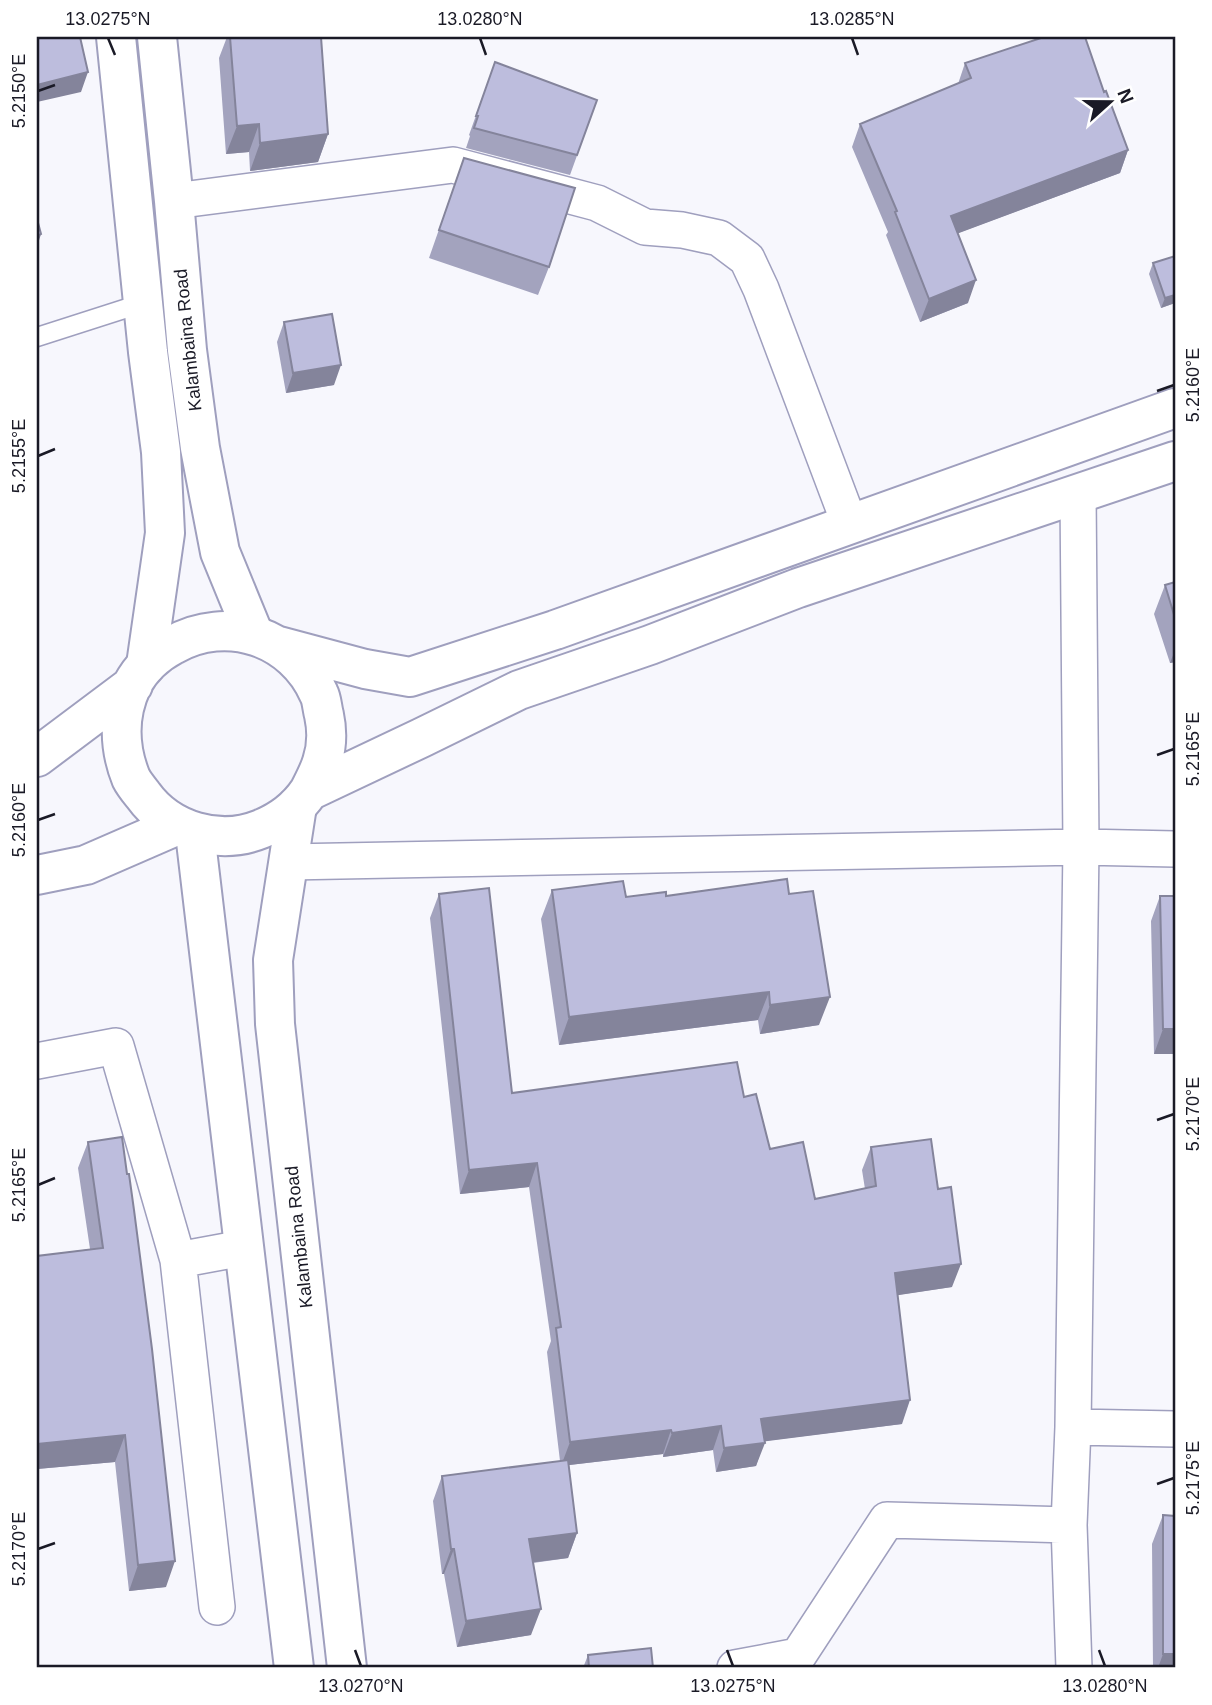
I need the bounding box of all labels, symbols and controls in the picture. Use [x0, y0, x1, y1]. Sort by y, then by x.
text: 13.0275°N [65, 9, 151, 29]
text: 13.0280°N [437, 9, 523, 29]
text: 13.0285°N [809, 9, 895, 29]
text: 5.2150°E [9, 54, 29, 128]
north arrow [1076, 66, 1146, 136]
text: N [1113, 86, 1138, 106]
street label: Kalambaina Road [171, 268, 205, 412]
text: 5.2160°E [1183, 348, 1203, 422]
text: 5.2155°E [9, 419, 29, 493]
text: 5.2165°E [1183, 712, 1203, 786]
text: 5.2160°E [9, 783, 29, 857]
text: 5.2170°E [1183, 1077, 1203, 1151]
text: 5.2165°E [9, 1148, 29, 1222]
street label: Kalambaina Road [282, 1165, 316, 1309]
text: 5.2175°E [1183, 1441, 1203, 1515]
text: 5.2170°E [9, 1512, 29, 1586]
text: 13.0270°N [318, 1676, 404, 1696]
text: 13.0275°N [690, 1676, 776, 1696]
text: 13.0280°N [1062, 1676, 1148, 1696]

